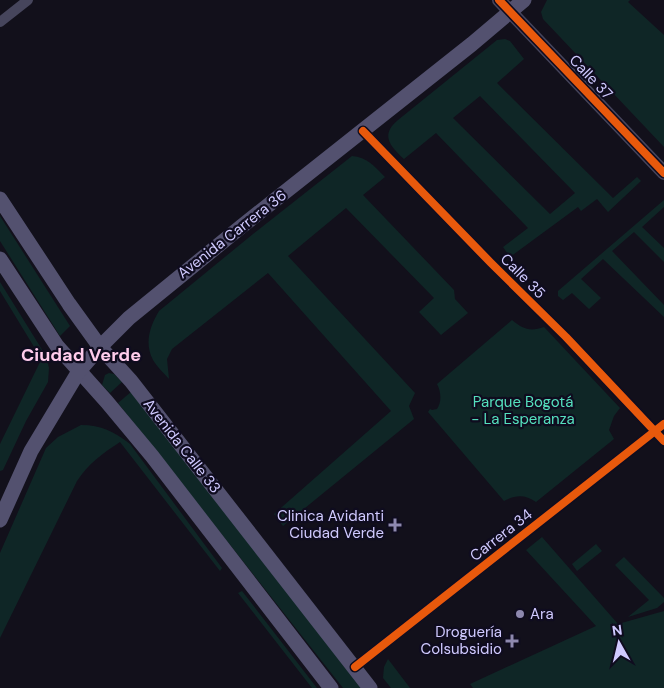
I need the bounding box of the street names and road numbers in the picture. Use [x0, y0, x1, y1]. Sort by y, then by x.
street label: Calle 37 [565, 50, 617, 104]
street label: Avenida Carrera 36 [173, 185, 291, 283]
street label: Calle 35 [496, 249, 550, 303]
street label: Avenida Calle 33 [139, 395, 225, 497]
street label: Carrera 34 [466, 504, 536, 566]

